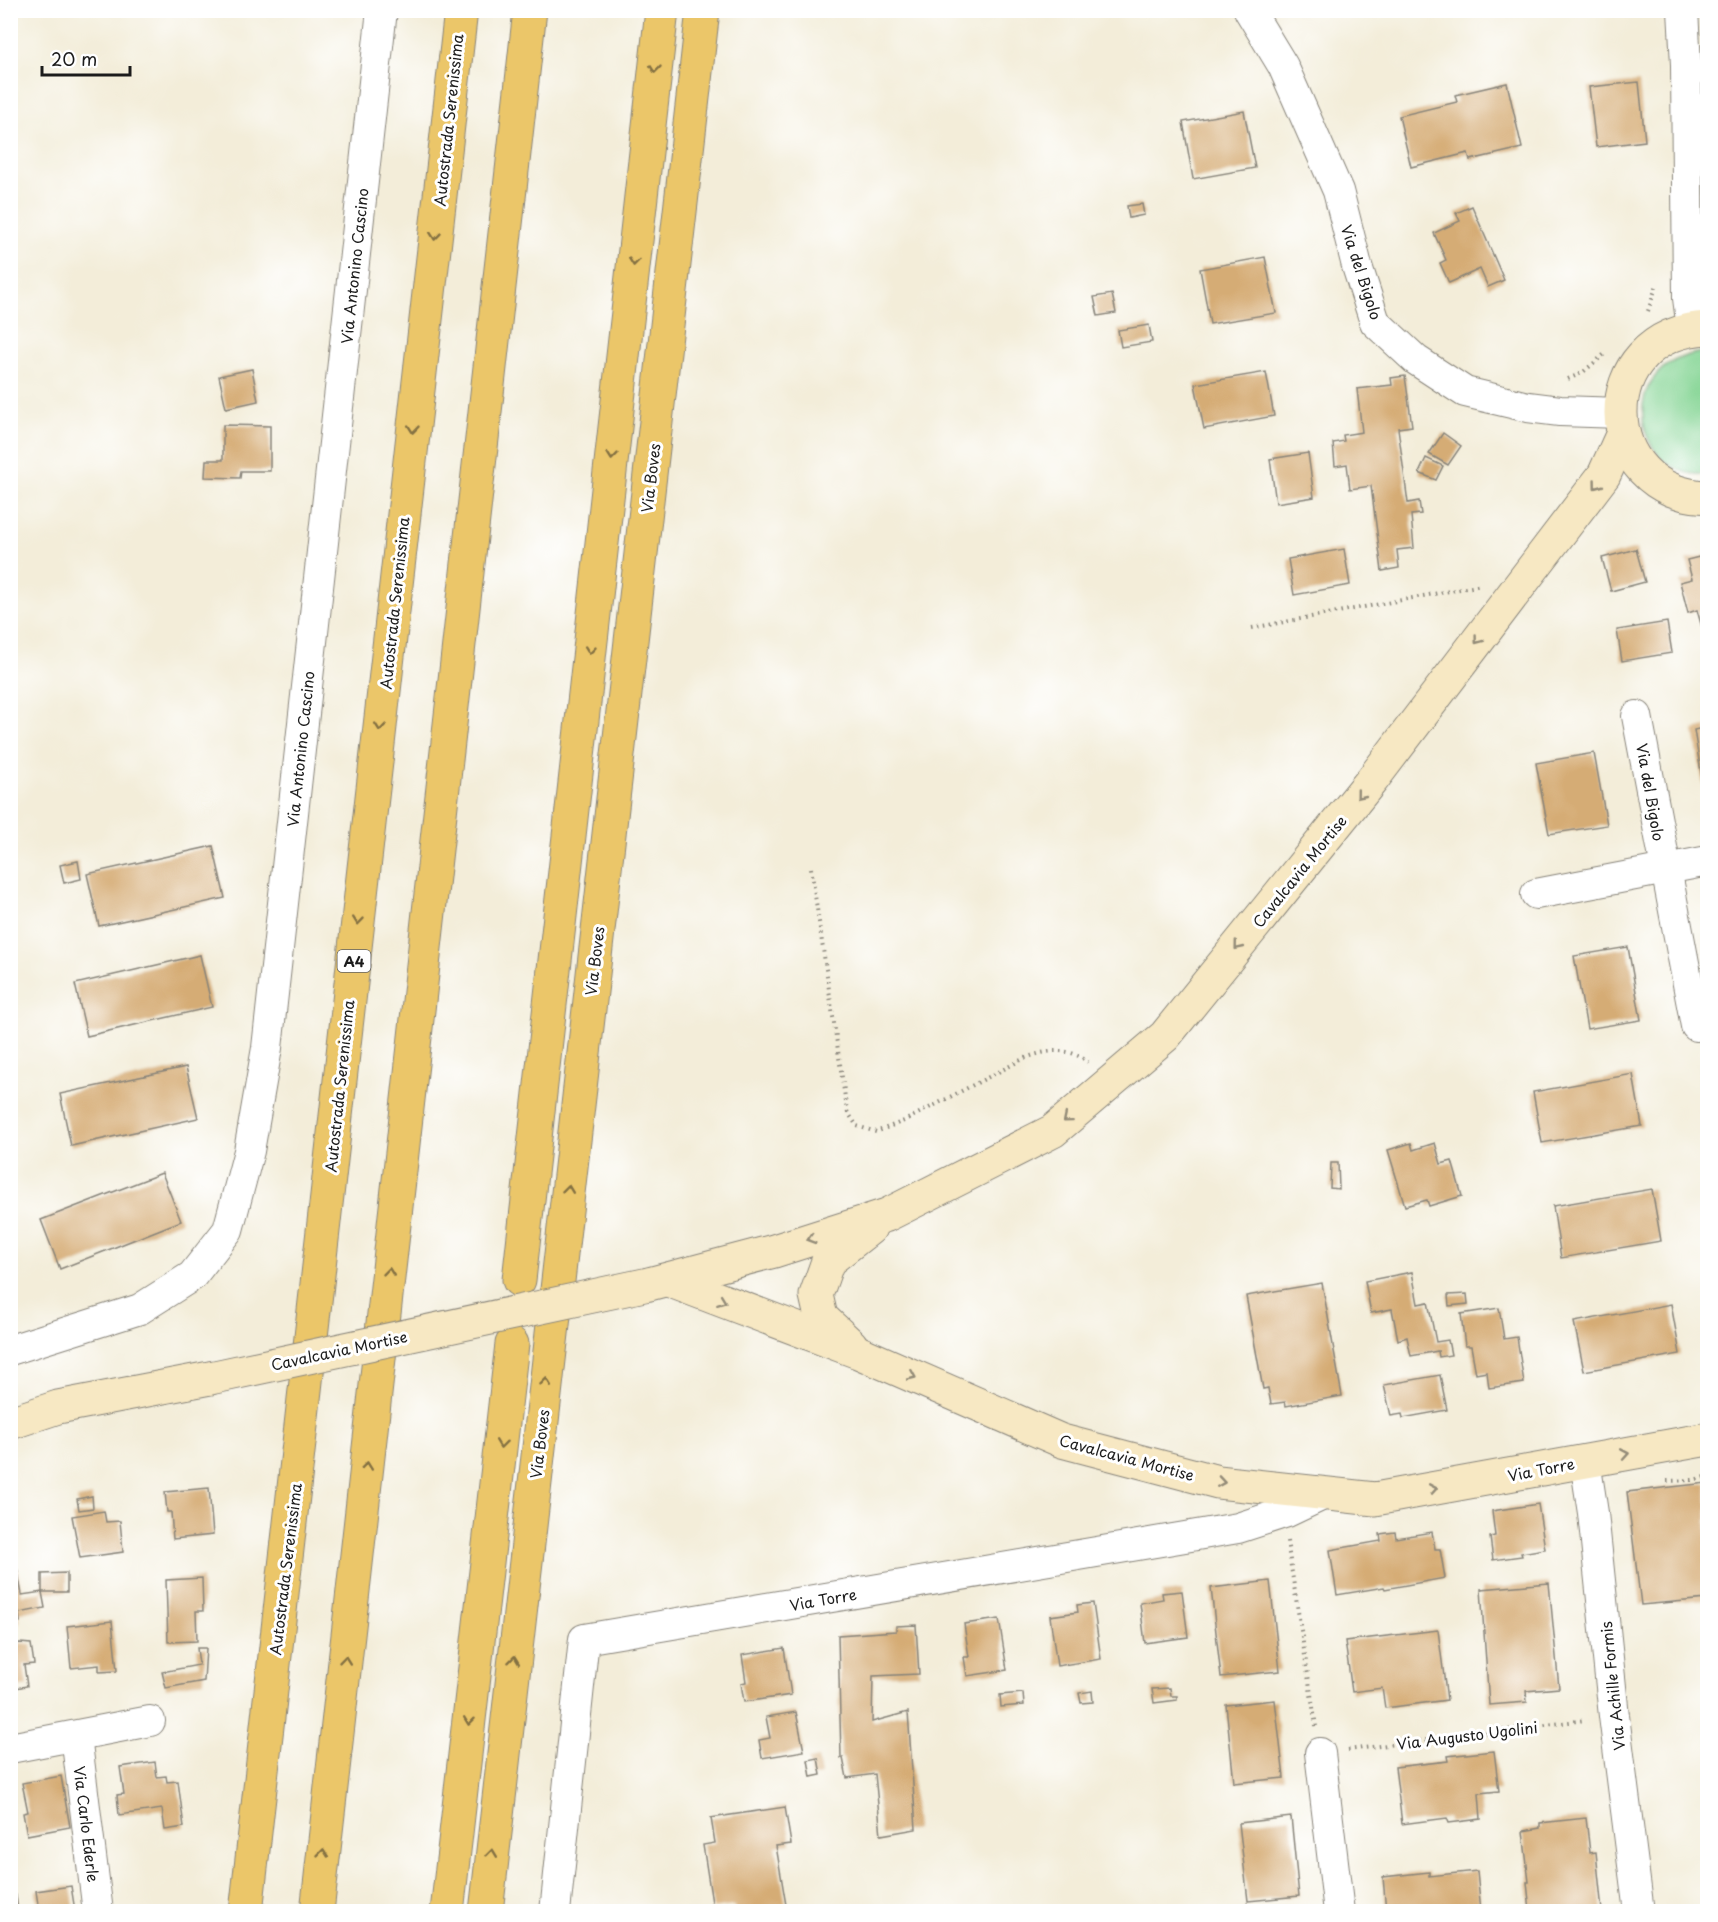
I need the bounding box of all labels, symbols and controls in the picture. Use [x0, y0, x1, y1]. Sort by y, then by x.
street label: Autostrada Serenissima [428, 32, 469, 207]
scale bar [42, 39, 130, 77]
text: 20 m [51, 45, 97, 72]
one-way arrow [650, 64, 662, 73]
street label: Via Antonino Cascino [334, 187, 374, 345]
street label: Via del Bigolo [1336, 221, 1388, 323]
one-way arrow [429, 231, 442, 240]
one-way arrow [628, 258, 640, 267]
one-way arrow [407, 425, 420, 434]
street label: Via Boves [634, 442, 666, 514]
one-way arrow [606, 452, 619, 461]
one-way arrow [1593, 478, 1604, 489]
street label: Autostrada Serenissima [374, 515, 415, 690]
one-way arrow [1475, 633, 1486, 644]
one-way arrow [584, 645, 597, 655]
street label: Via Antonino Cascino [280, 670, 320, 828]
one-way arrow [374, 723, 387, 732]
street label: Via del Bigolo [1631, 741, 1671, 843]
one-way arrow [1356, 788, 1367, 799]
street label: Cavalcavia Mortise [1246, 810, 1352, 932]
one-way arrow [352, 917, 365, 926]
street label: Via Boves [578, 925, 610, 997]
one-way arrow [1234, 940, 1245, 951]
road number: A4 [338, 950, 370, 972]
street label: Autostrada Serenissima [319, 998, 360, 1173]
one-way arrow [1063, 1112, 1074, 1123]
one-way arrow [562, 1184, 574, 1193]
one-way arrow [806, 1232, 817, 1244]
one-way arrow [382, 1267, 394, 1277]
one-way arrow [717, 1293, 727, 1306]
street label: Cavalcavia Mortise [269, 1324, 409, 1376]
one-way arrow [906, 1368, 917, 1380]
one-way arrow [539, 1378, 552, 1387]
street label: Via Boves [523, 1408, 555, 1480]
street label: Cavalcavia Mortise [1057, 1428, 1197, 1486]
one-way arrow [495, 1439, 508, 1449]
one-way arrow [1620, 1448, 1630, 1461]
street label: Via Torre [1505, 1451, 1577, 1487]
one-way arrow [360, 1461, 373, 1470]
one-way arrow [1215, 1475, 1225, 1488]
street label: Autostrada Serenissima [263, 1481, 307, 1656]
one-way arrow [1428, 1483, 1438, 1496]
street label: Via Torre [788, 1582, 858, 1616]
street label: Via Achille Formis [1594, 1620, 1630, 1752]
one-way arrow [338, 1655, 351, 1664]
one-way arrow [508, 1655, 520, 1664]
street label: Via Augusto Ugolini [1395, 1715, 1539, 1755]
one-way arrow [463, 1717, 476, 1726]
street label: Via Carlo Ederle [68, 1765, 106, 1883]
one-way arrow [316, 1849, 329, 1858]
one-way arrow [485, 1849, 498, 1858]

